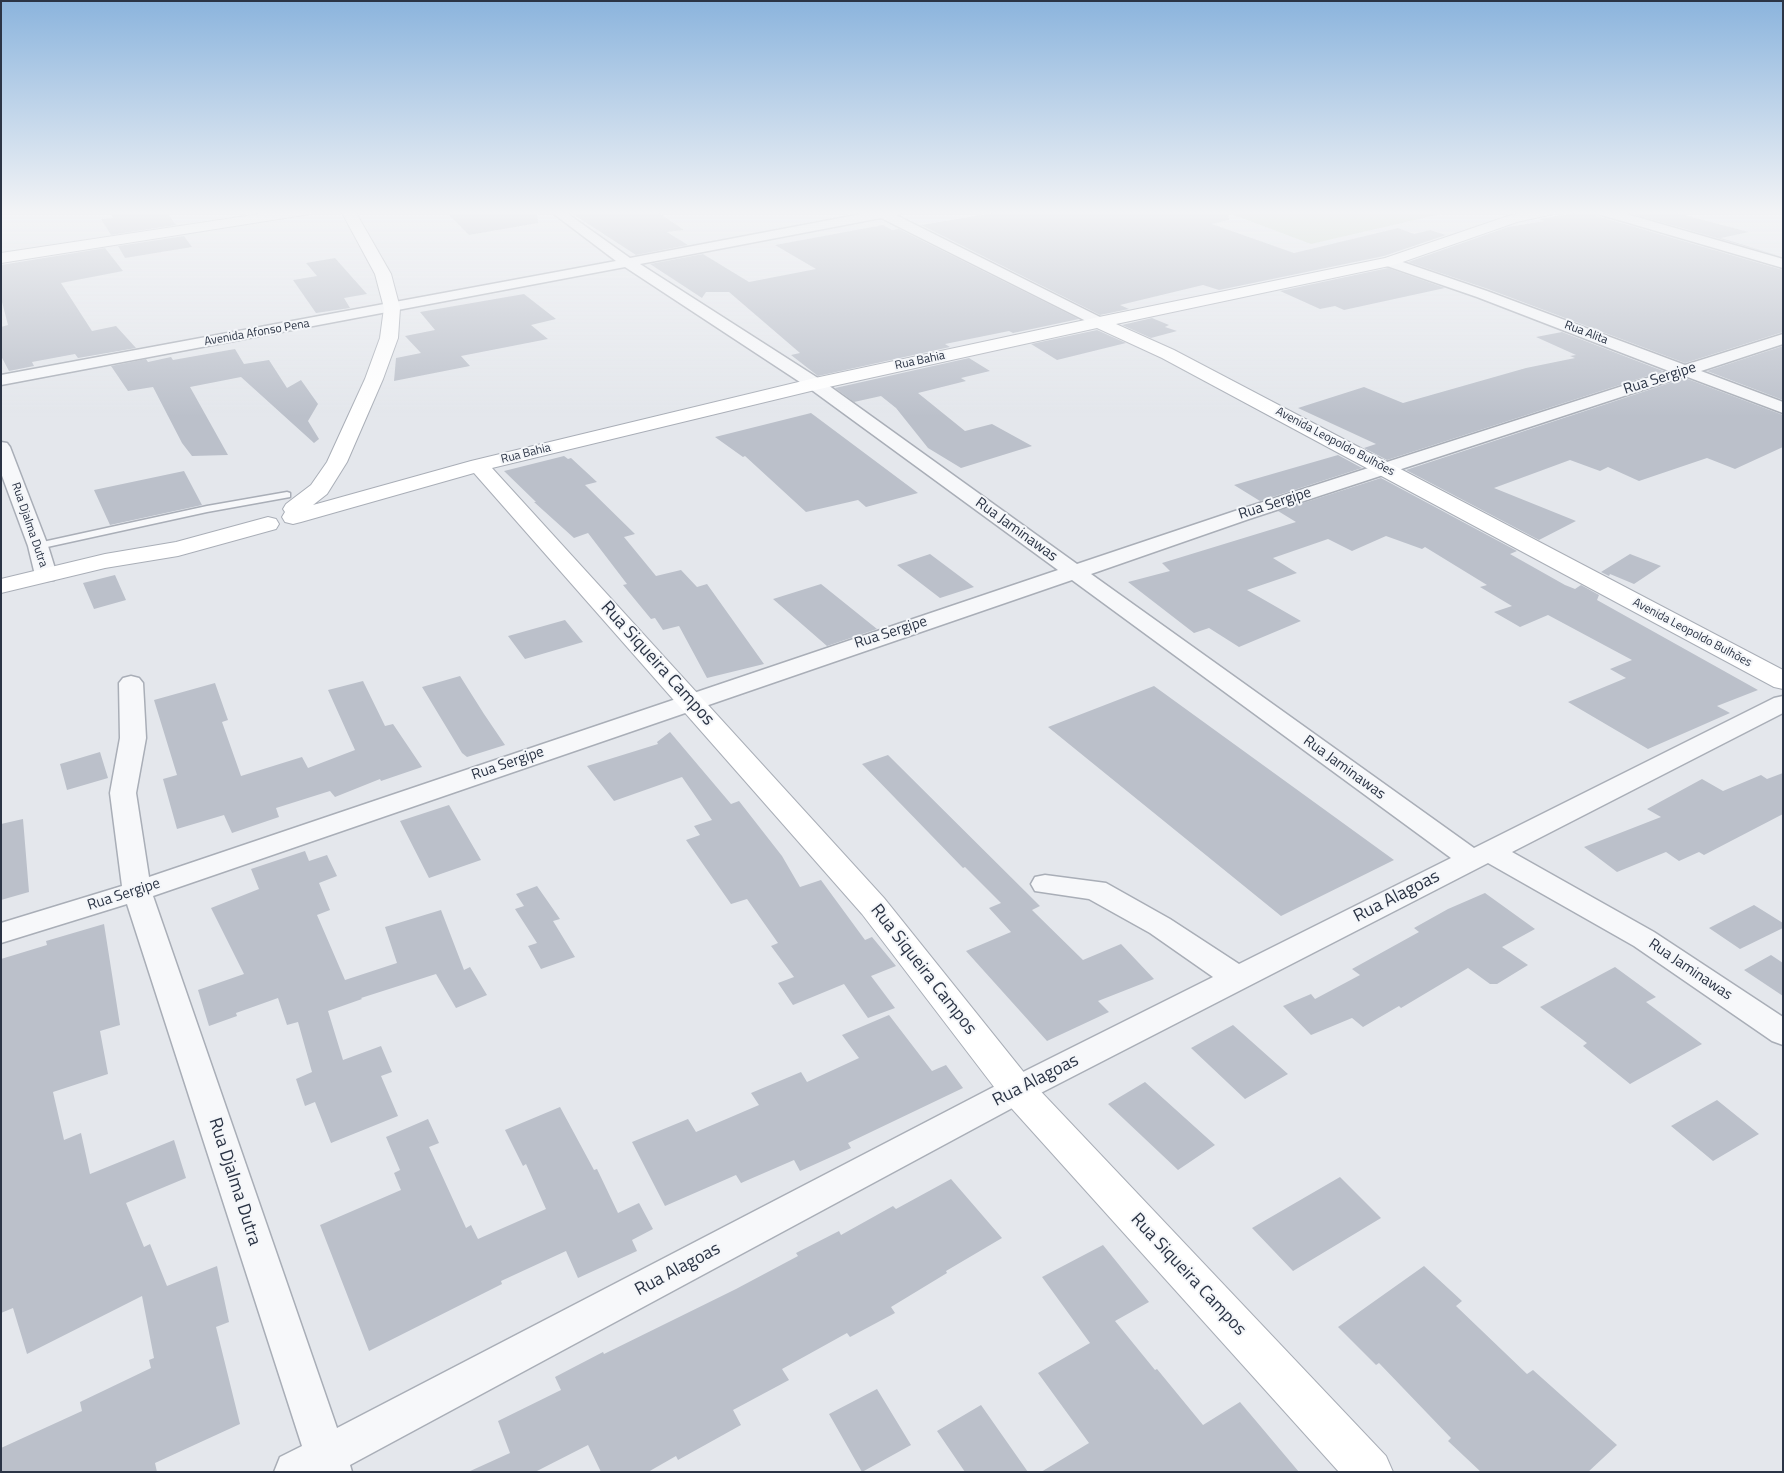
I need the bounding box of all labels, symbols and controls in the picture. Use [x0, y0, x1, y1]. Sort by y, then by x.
street label: Avenida Afonso Pena [203, 317, 311, 349]
street label: Rua Alita [1562, 318, 1610, 348]
street label: Rua Bahia [894, 349, 946, 373]
street label: Rua Sergipe [1621, 359, 1699, 399]
street label: Avenida Leopoldo Bulhões [1273, 405, 1397, 479]
street label: Rua Bahia [500, 441, 552, 467]
street label: Rua Djalma Dutra [8, 481, 50, 569]
street label: Rua Sergipe [1236, 484, 1314, 524]
street label: Rua Jaminawas [971, 494, 1061, 566]
street label: Avenida Leopoldo Bulhões [1630, 596, 1754, 670]
street label: Rua Siqueira Campos [596, 597, 718, 731]
street label: Rua Sergipe [852, 613, 930, 653]
street label: Rua Jaminawas [1299, 732, 1389, 804]
street label: Rua Sergipe [469, 743, 547, 785]
street label: Rua Alagoas [1350, 866, 1444, 928]
street label: Rua Sergipe [85, 875, 163, 915]
street label: Rua Siqueira Campos [865, 900, 981, 1040]
street label: Rua Jaminawas [1645, 935, 1735, 1005]
street label: Rua Alagoas [989, 1050, 1083, 1112]
street label: Rua Djalma Dutra [203, 1115, 265, 1249]
street label: Rua Siqueira Campos [1126, 1209, 1250, 1341]
street label: Rua Alagoas [632, 1238, 724, 1302]

